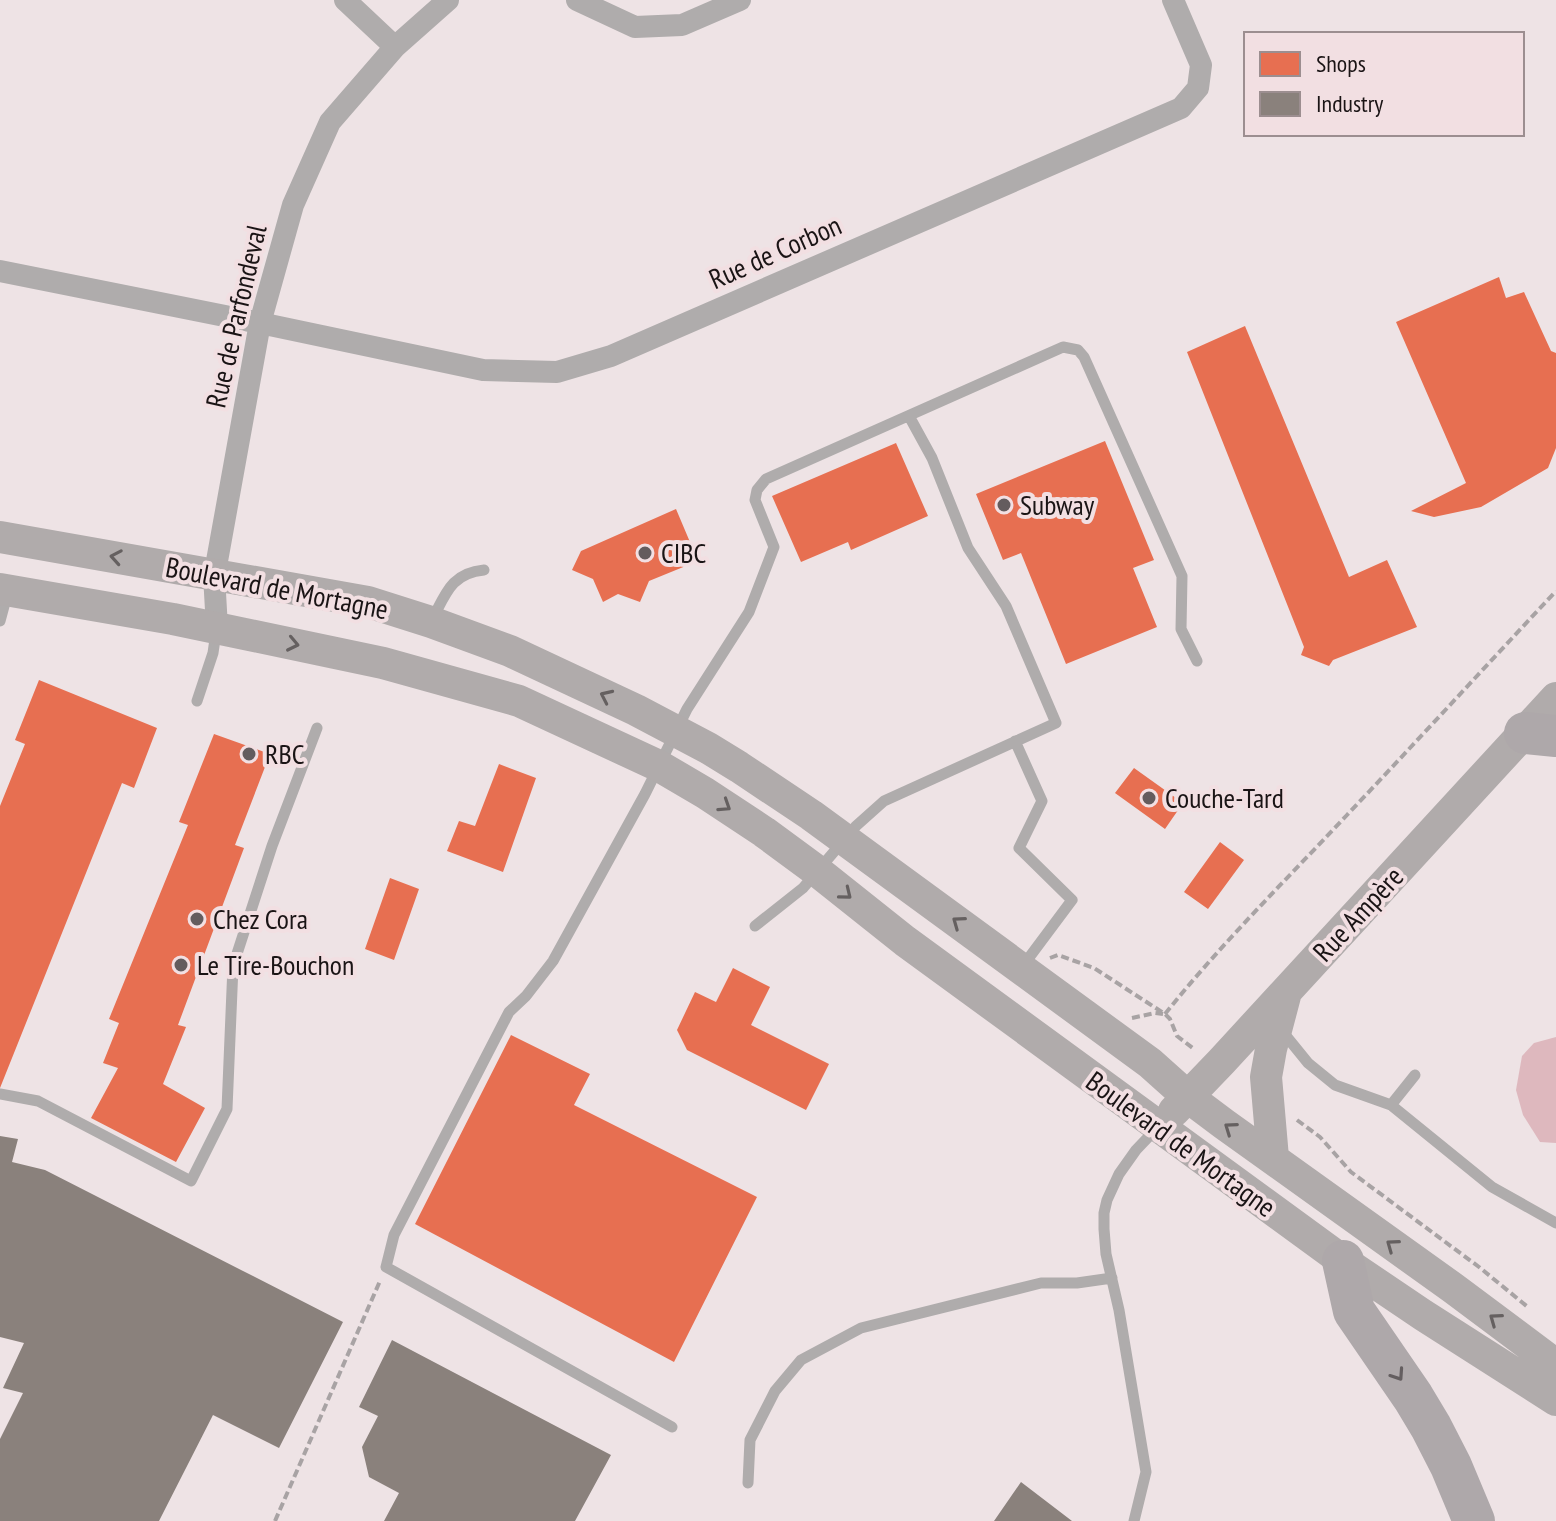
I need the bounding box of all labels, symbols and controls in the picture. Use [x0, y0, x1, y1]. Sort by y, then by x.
legend [1244, 32, 1524, 136]
text: Shops [1316, 48, 1366, 79]
text: Industry [1316, 88, 1383, 119]
street label: Rue de Corbon [703, 206, 847, 297]
street label: Rue de Parfondeval [196, 220, 275, 411]
place label: Subway [1020, 486, 1095, 523]
marker: Subway [995, 496, 1013, 514]
place label: CIBC [661, 534, 707, 571]
marker: CIBC [636, 544, 654, 562]
street label: Boulevard de Mortagne [163, 548, 391, 627]
one-way arrow [109, 550, 123, 567]
one-way arrow [286, 635, 300, 652]
one-way arrow [600, 690, 614, 706]
place label: RBC [265, 735, 305, 772]
marker: RBC [240, 745, 258, 763]
place label: Couche-Tard [1165, 779, 1284, 816]
marker: Couche-Tard [1140, 789, 1158, 807]
one-way arrow [716, 797, 731, 812]
street label: Rue Ampère [1304, 858, 1411, 969]
one-way arrow [837, 884, 851, 899]
place label: Chez Cora [213, 900, 308, 937]
marker: Chez Cora [188, 910, 206, 928]
one-way arrow [952, 917, 967, 932]
place label: Le Tire-Bouchon [197, 946, 354, 983]
marker: Le Tire-Bouchon [172, 956, 190, 974]
street label: Boulevard de Mortagne [1079, 1062, 1283, 1225]
one-way arrow [1224, 1123, 1238, 1138]
one-way arrow [1387, 1240, 1401, 1254]
one-way arrow [1489, 1314, 1504, 1329]
one-way arrow [1388, 1367, 1403, 1381]

